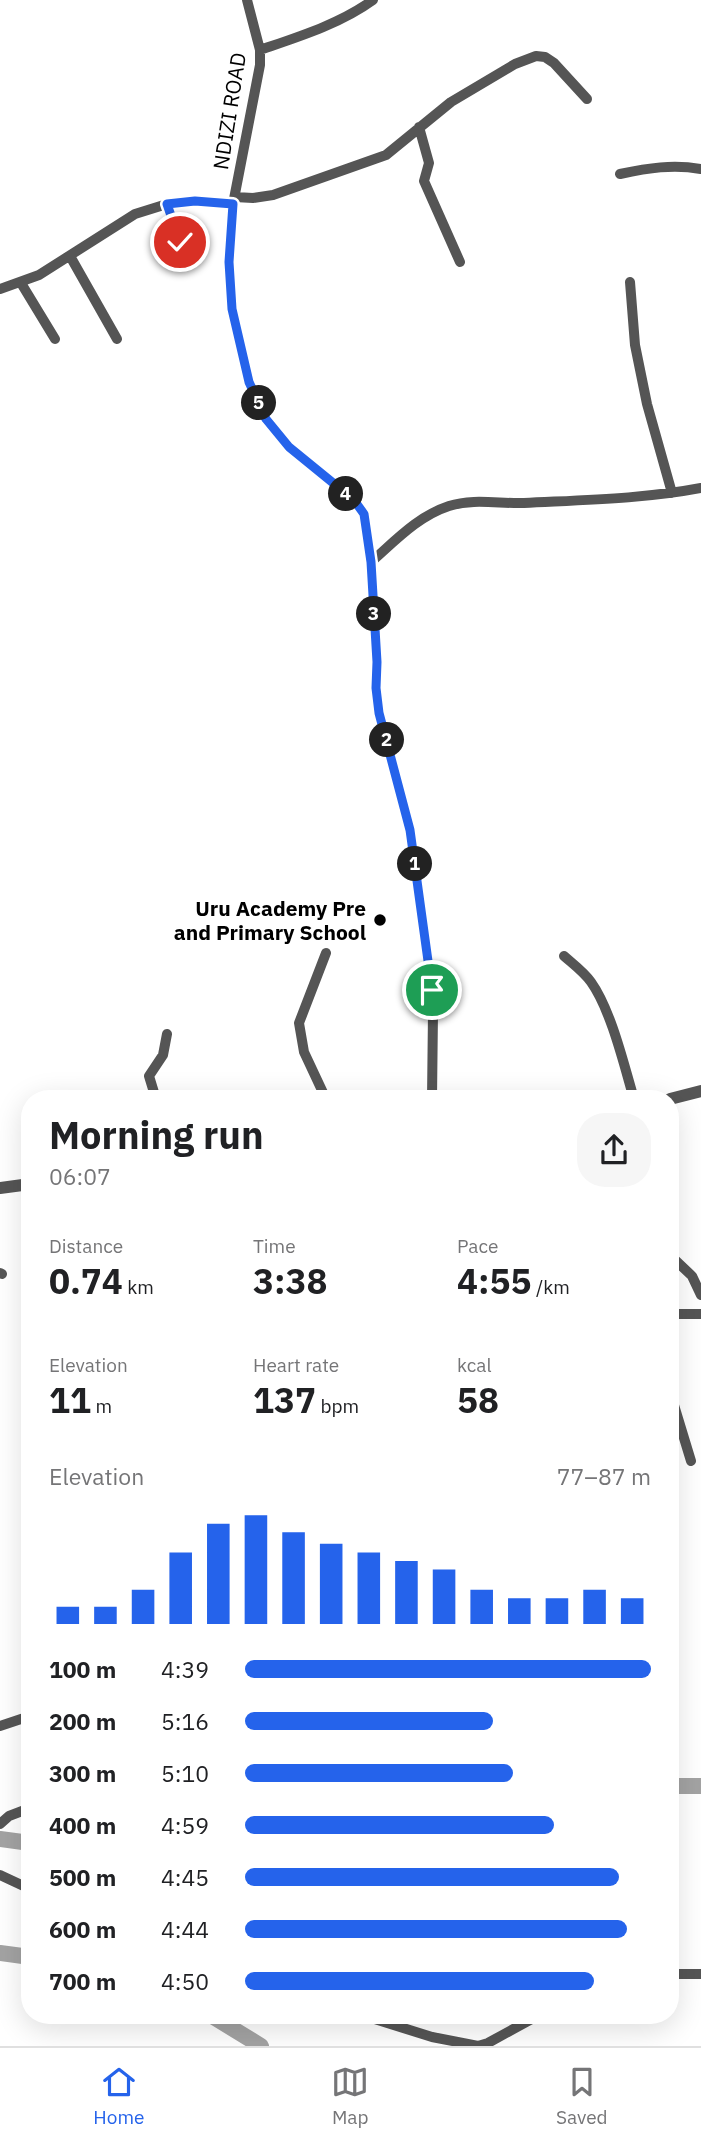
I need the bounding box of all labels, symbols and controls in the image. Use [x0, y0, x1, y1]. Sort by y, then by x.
street label: NDIZI ROAD [206, 50, 252, 172]
pin [150, 212, 210, 272]
icon: check [161, 223, 199, 261]
pin: 5 [242, 386, 276, 420]
text: 5 [253, 390, 264, 414]
pin: 4 [328, 476, 364, 512]
text: 4 [340, 481, 351, 505]
pin: 3 [356, 596, 392, 632]
text: 3 [368, 601, 379, 625]
pin: 2 [370, 722, 404, 758]
text: 2 [381, 727, 392, 751]
pin: 1 [398, 846, 432, 882]
text: 1 [409, 851, 420, 875]
place label: Uru Academy Pre and Primary School [174, 894, 366, 946]
marker: Uru Academy Pre and Primary School [372, 912, 388, 928]
pin [402, 960, 462, 1020]
icon: arrive [413, 971, 451, 1009]
text: Morning run [49, 1110, 264, 1159]
button: share [577, 1113, 651, 1187]
text: 06:07 [49, 1161, 111, 1191]
text: Distance [49, 1234, 123, 1258]
text: Time [253, 1234, 296, 1258]
text: Pace [457, 1234, 498, 1258]
text: 0.74 [49, 1258, 123, 1304]
text: 3:38 [253, 1258, 328, 1304]
text: 4:55 [457, 1258, 532, 1304]
text: km [123, 1275, 154, 1299]
text: /km [532, 1275, 570, 1299]
text: Elevation [49, 1353, 128, 1377]
text: Heart rate [253, 1353, 339, 1377]
text: kcal [457, 1353, 492, 1377]
text: 11 [49, 1377, 91, 1423]
text: 137 [253, 1377, 316, 1423]
text: 58 [457, 1377, 499, 1423]
text: m [91, 1394, 112, 1418]
text: bpm [316, 1394, 359, 1418]
text: Elevation [49, 1461, 144, 1491]
text: 77–87 m [557, 1461, 651, 1491]
text: 100 m [49, 1654, 116, 1684]
text: 4:39 [161, 1654, 209, 1684]
text: 200 m [49, 1706, 116, 1736]
text: 5:16 [161, 1706, 209, 1736]
text: 300 m [49, 1758, 116, 1788]
text: 5:10 [161, 1758, 209, 1788]
text: 400 m [49, 1810, 116, 1840]
text: 4:59 [161, 1810, 209, 1840]
text: 500 m [49, 1862, 116, 1892]
text: 4:45 [161, 1862, 209, 1892]
text: 600 m [49, 1914, 116, 1944]
text: 4:44 [161, 1914, 209, 1944]
text: 700 m [49, 1966, 116, 1996]
text: 4:50 [161, 1966, 209, 1996]
tab: Home [93, 2063, 144, 2129]
tab: Map [331, 2063, 369, 2129]
tab: Saved [556, 2063, 608, 2129]

